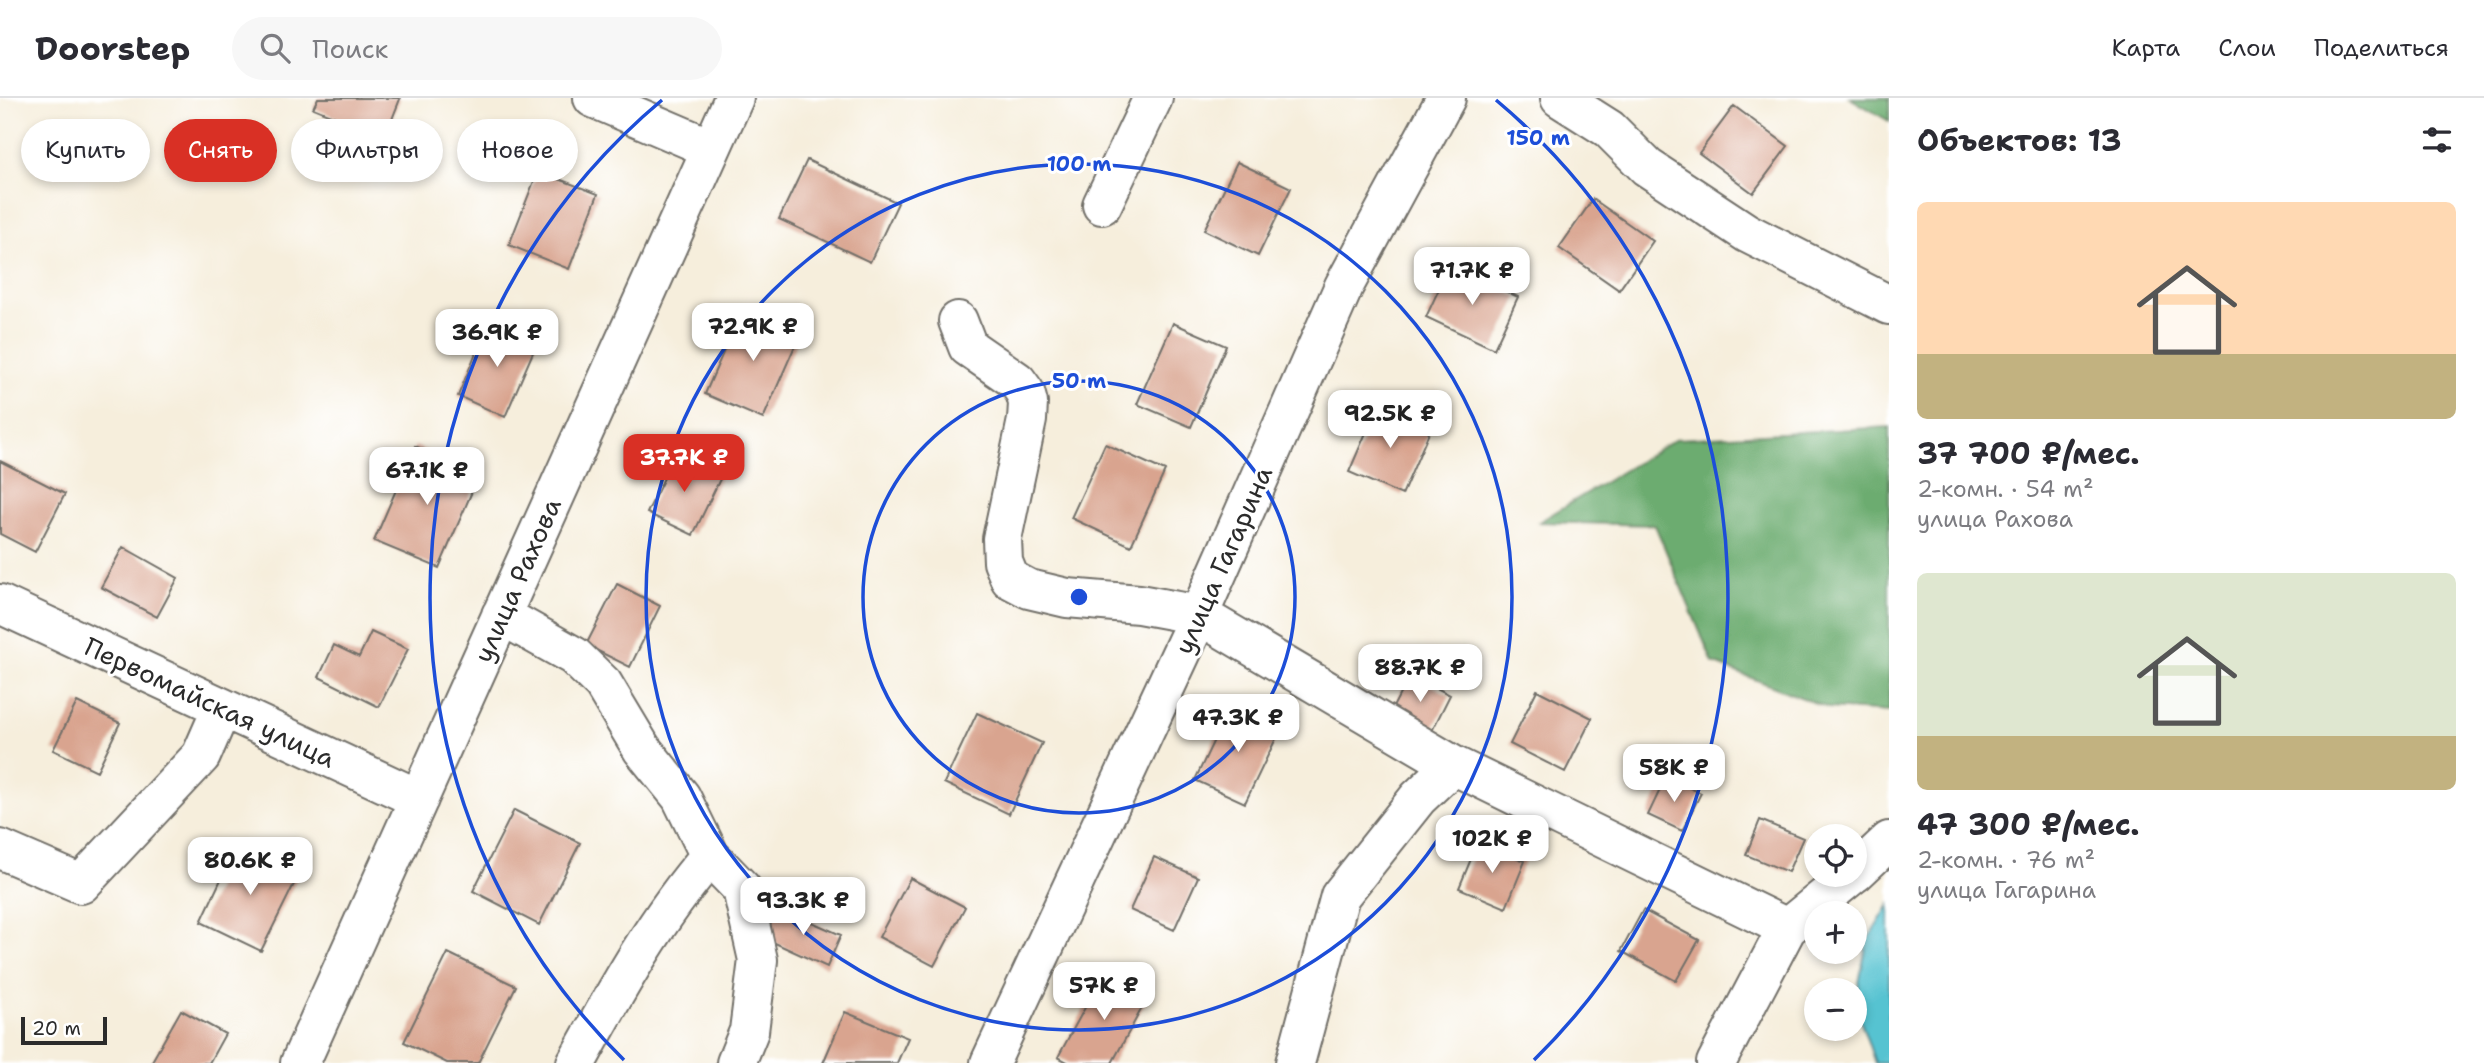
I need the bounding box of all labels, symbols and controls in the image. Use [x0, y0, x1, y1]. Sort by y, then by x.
search box [232, 17, 722, 80]
text: Doorstep [35, 26, 190, 71]
icon: search [256, 29, 294, 67]
text: Поиск [312, 31, 388, 66]
text: Карта [2112, 32, 2180, 64]
text: Слои [2218, 32, 2276, 64]
text: Поделиться [2314, 32, 2449, 64]
chip: Купить [21, 119, 150, 182]
chip: Снять [164, 119, 277, 182]
chip: Фильтры [291, 119, 443, 182]
chip: Новое [457, 119, 578, 182]
text: Объектов: 13 [1917, 120, 2122, 161]
icon: filters [2418, 121, 2456, 159]
text: 150 m [1506, 124, 1570, 152]
text: 100 m [1047, 150, 1111, 178]
icon: home [2124, 247, 2250, 373]
pin: 71.7K ₽ [1407, 248, 1537, 307]
text: 71.7K ₽ [1430, 255, 1514, 285]
pin: 72.9K ₽ [688, 303, 818, 363]
pin: 36.9K ₽ [432, 310, 562, 369]
text: 72.9K ₽ [708, 311, 798, 341]
text: 36.9K ₽ [451, 317, 543, 347]
text: 50 m [1052, 367, 1106, 395]
pin: 92.5K ₽ [1325, 390, 1455, 450]
text: 92.5K ₽ [1344, 398, 1436, 428]
text: 37 700 ₽/мес. [1917, 433, 2140, 474]
pin: 37.7K ₽ [619, 434, 749, 494]
text: 37.7K ₽ [639, 442, 729, 472]
pin: 67.1K ₽ [362, 448, 492, 507]
text: 67.1K ₽ [385, 455, 469, 485]
street label: улица Гагарина [1166, 460, 1280, 660]
text: 2-комн. · 54 m² [1917, 474, 2094, 504]
street label: улица Рахова [465, 492, 569, 668]
text: улица Рахова [1917, 504, 2073, 534]
centre of rings [1067, 585, 1091, 609]
icon: home [2124, 618, 2250, 744]
street label: Первомайская улица [79, 628, 341, 776]
pin: 88.7K ₽ [1355, 644, 1485, 704]
text: 88.7K ₽ [1374, 652, 1466, 682]
pin: 47.3K ₽ [1173, 694, 1303, 754]
text: 47.3K ₽ [1192, 702, 1284, 732]
pin: 58K ₽ [1625, 744, 1723, 804]
text: 58K ₽ [1639, 752, 1709, 782]
text: 47 300 ₽/мес. [1917, 804, 2140, 845]
pin: 102K ₽ [1435, 816, 1549, 875]
text: 102K ₽ [1452, 823, 1532, 853]
map controls [1804, 824, 1867, 1041]
button: locate [1804, 824, 1867, 887]
pin: 80.6K ₽ [185, 838, 315, 897]
text: 80.6K ₽ [204, 845, 296, 875]
text: 2-комн. · 76 m² [1917, 845, 2095, 875]
text: улица Гагарина [1917, 875, 2096, 905]
pin: 93.3K ₽ [738, 878, 868, 937]
text: 93.3K ₽ [756, 885, 850, 915]
button: + [1804, 901, 1867, 964]
pin: 57K ₽ [1055, 962, 1153, 1022]
text: 57K ₽ [1069, 970, 1139, 1000]
button: − [1804, 978, 1867, 1041]
scale bar [21, 1014, 107, 1046]
text: 20 m [32, 1016, 81, 1041]

